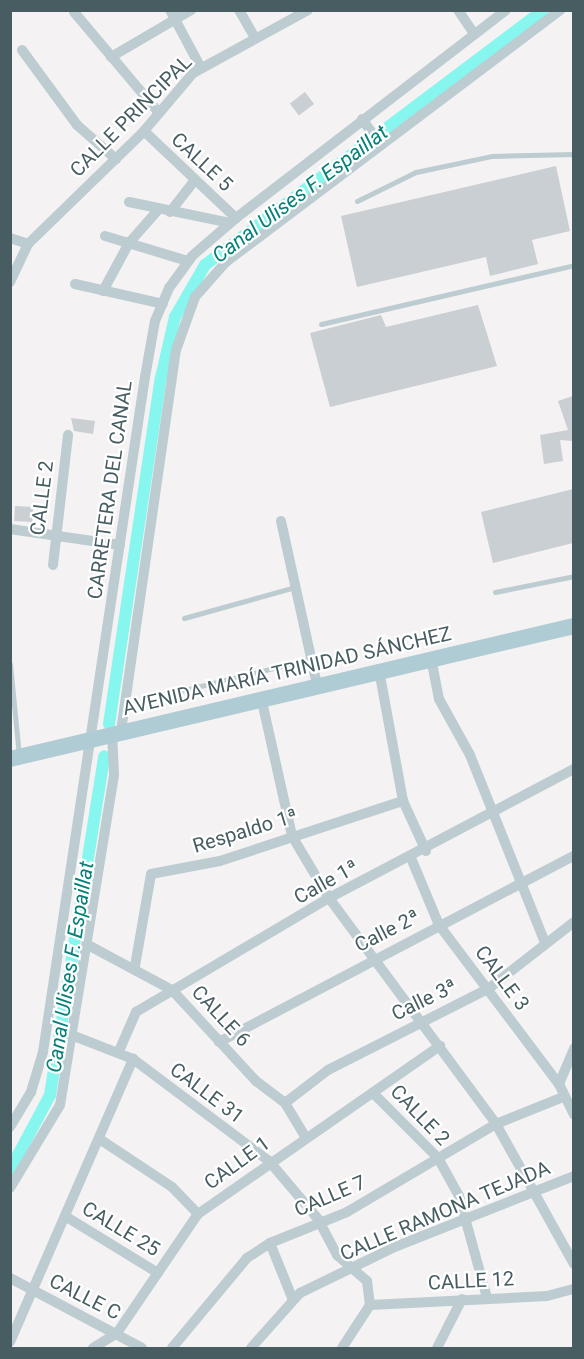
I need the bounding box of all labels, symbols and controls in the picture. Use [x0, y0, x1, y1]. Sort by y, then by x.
street label: CALLE PRINCIPAL [65, 50, 197, 182]
water label: Canal Ulises F. Espaillat [207, 120, 393, 268]
street label: CALLE 5 [166, 128, 238, 196]
street label: CARRETERA DEL CANAL [83, 379, 137, 601]
street label: CALLE 2 [26, 459, 58, 537]
street label: AVENIDA MARÍA TRINIDAD SÁNCHEZ [120, 621, 454, 721]
street label: Respaldo 1ª [190, 804, 300, 858]
street label: Calle 1ª [290, 855, 362, 909]
water label: Canal Ulises F. Espaillat [41, 860, 99, 1074]
street label: Calle 2ª [351, 905, 423, 957]
street label: CALLE 3 [470, 941, 534, 1015]
street label: Calle 3ª [388, 974, 460, 1026]
street label: CALLE 6 [187, 980, 255, 1052]
street label: CALLE 31 [165, 1057, 249, 1129]
street label: CALLE 2 [385, 1080, 455, 1150]
street label: CALLE 1 [200, 1131, 274, 1195]
street label: CALLE RAMONA TEJADA [336, 1156, 554, 1266]
street label: CALLE 7 [291, 1170, 369, 1222]
street label: CALLE 25 [78, 1196, 164, 1262]
street label: CALLE 12 [427, 1267, 515, 1295]
street label: CALLE C [45, 1269, 125, 1325]

